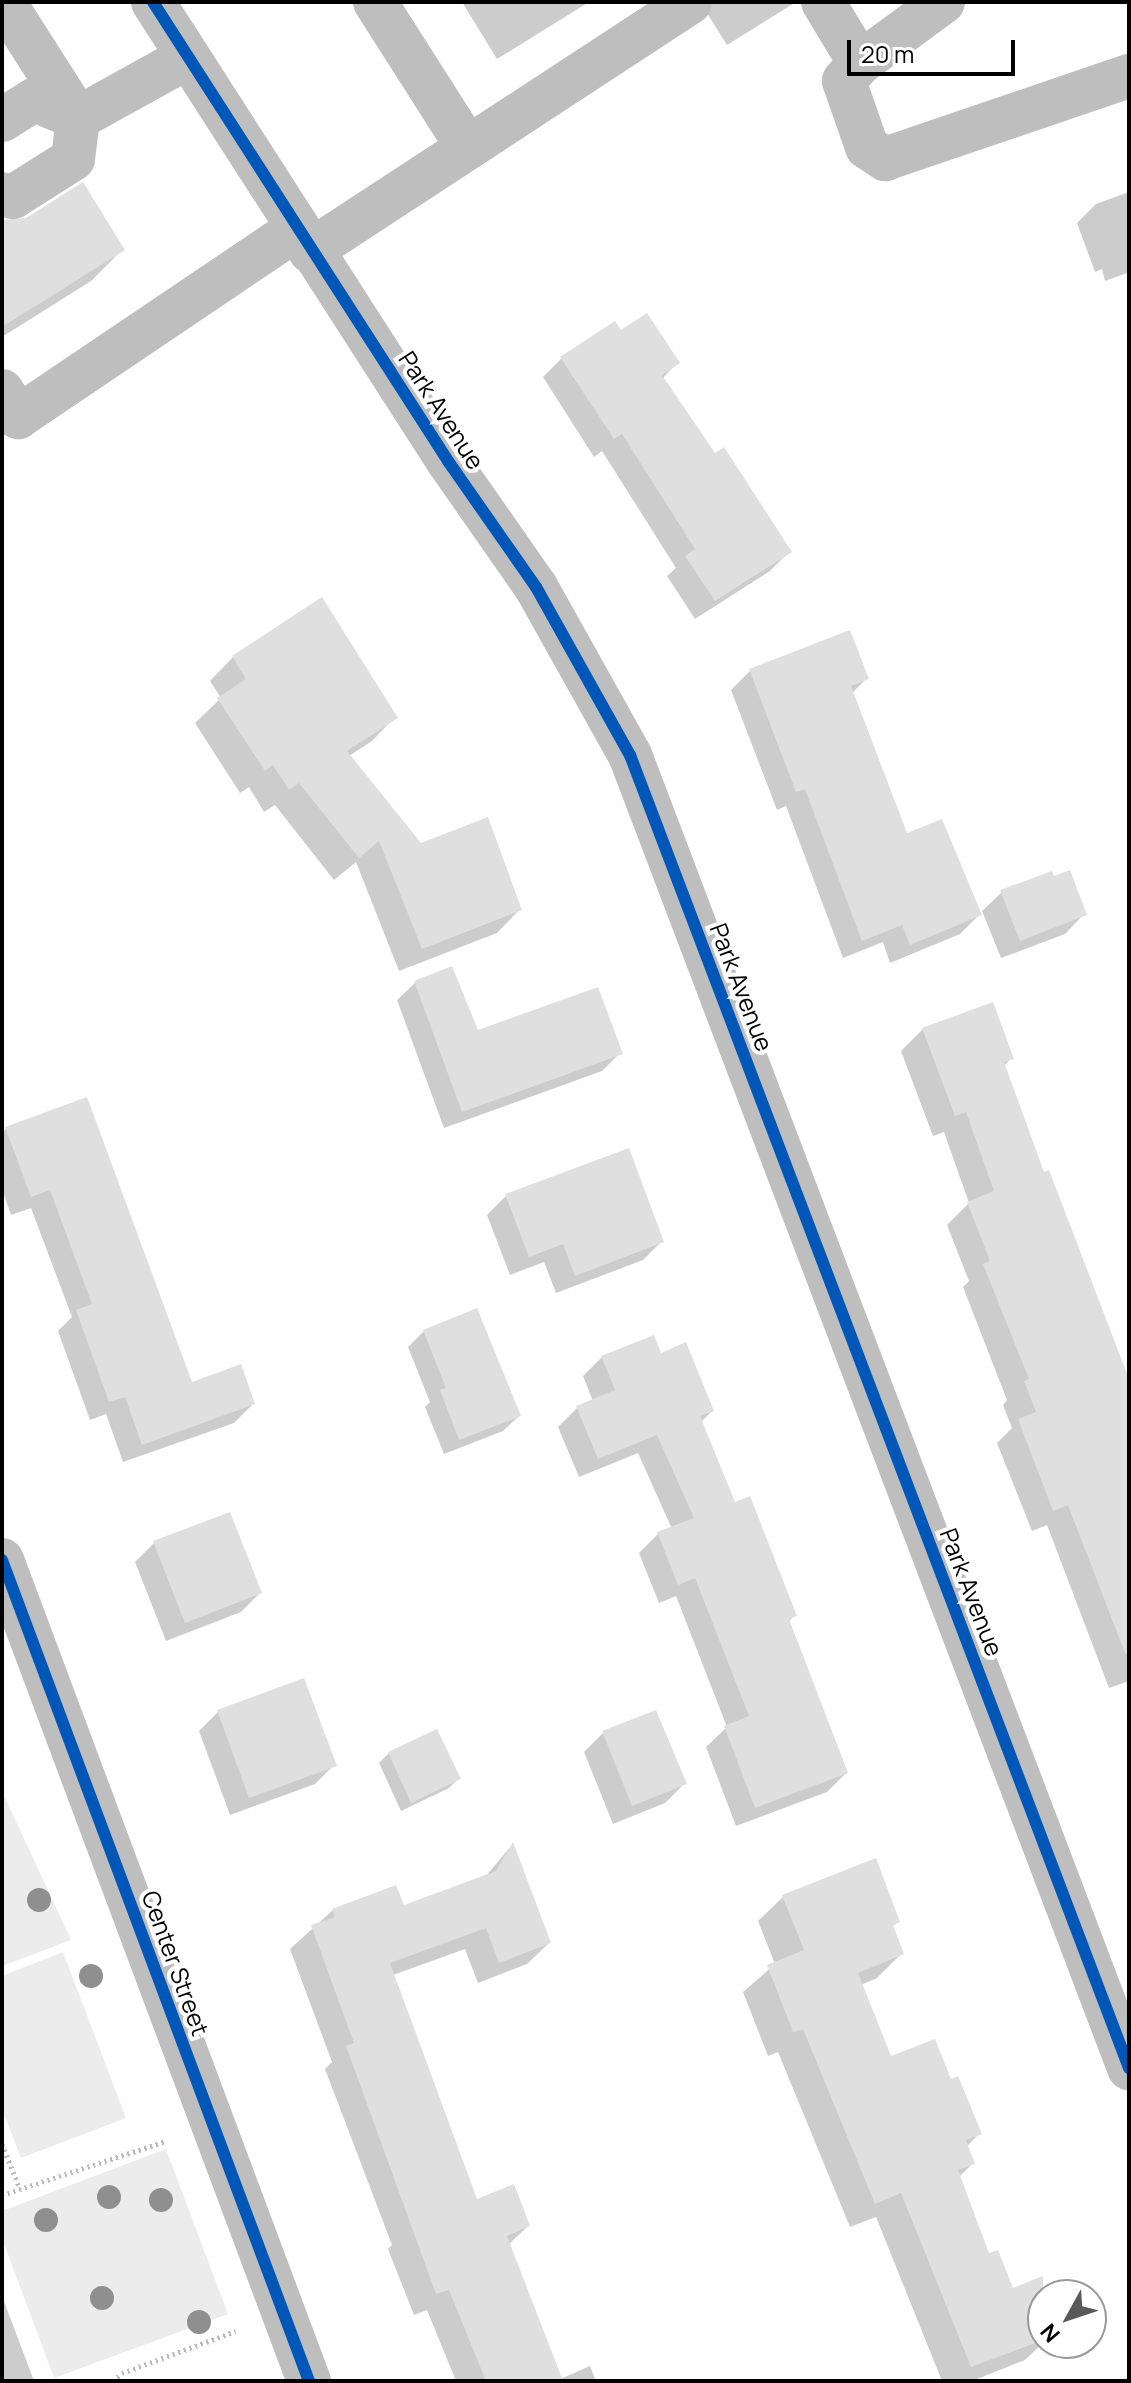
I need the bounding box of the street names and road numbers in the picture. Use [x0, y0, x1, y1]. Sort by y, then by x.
street label: Park Avenue [393, 346, 491, 474]
street label: Park Avenue [704, 919, 780, 1055]
street label: Park Avenue [934, 1524, 1010, 1660]
street label: Center Street [136, 1887, 216, 2039]

